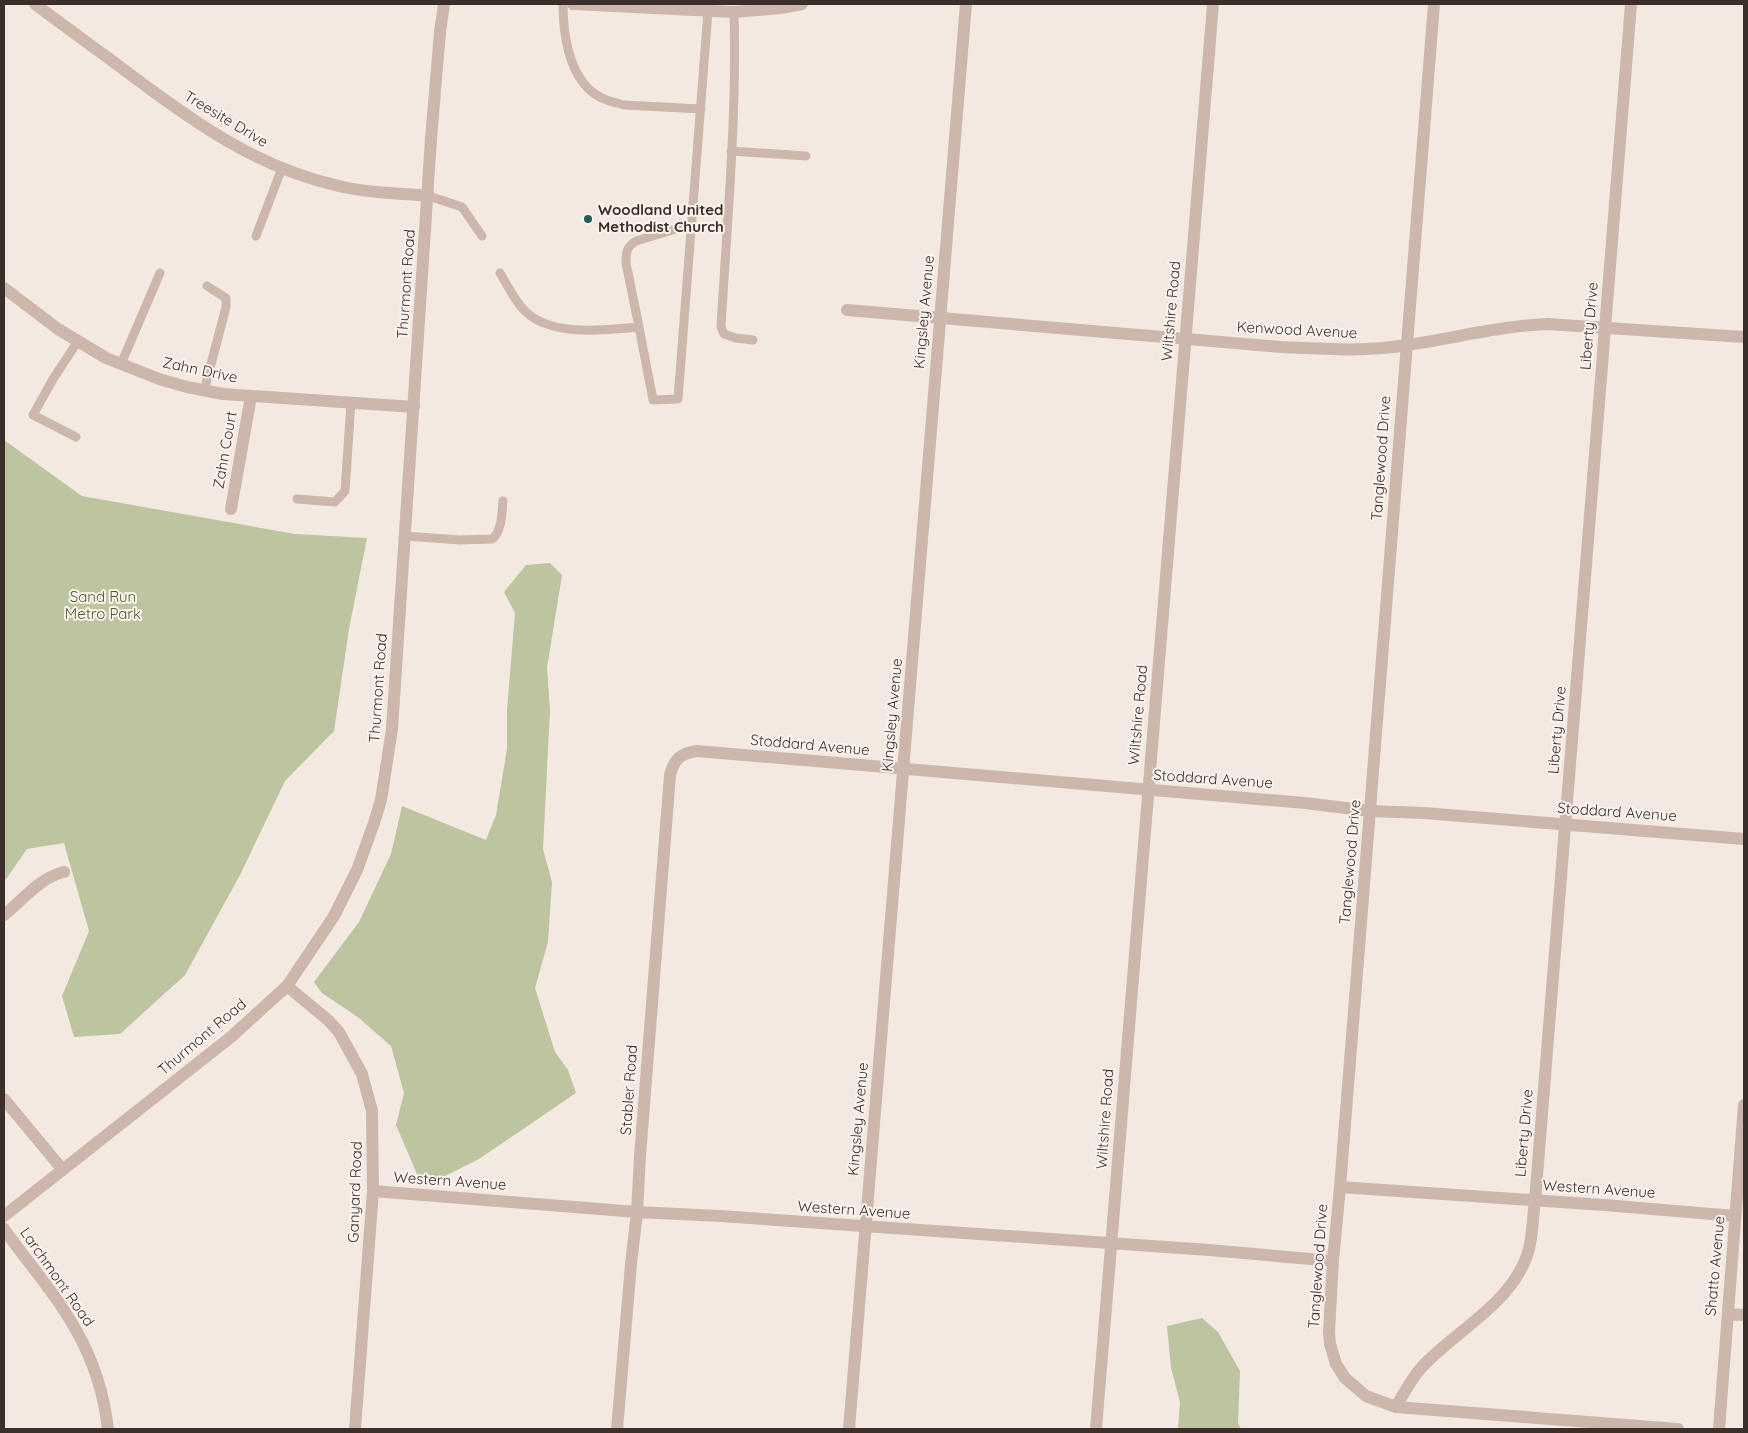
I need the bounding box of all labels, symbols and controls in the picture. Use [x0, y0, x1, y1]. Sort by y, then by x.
street label: Treesite Drive [181, 86, 272, 151]
place label: Woodland United Methodist Church [598, 200, 724, 236]
marker: Woodland United Methodist Church [582, 213, 594, 225]
street label: Thurmont Road [392, 229, 419, 339]
street label: Kingsley Avenue [909, 254, 938, 370]
street label: Wiltshire Road [1157, 260, 1184, 362]
street label: Liberty Drive [1575, 281, 1602, 371]
street label: Kenwood Avenue [1236, 317, 1358, 342]
street label: Zahn Drive [161, 352, 239, 387]
street label: Tanglewood Drive [1367, 395, 1394, 521]
street label: Zahn Court [208, 410, 241, 490]
park label: Sand Run Metro Park [65, 587, 141, 623]
street label: Thurmont Road [364, 633, 391, 743]
street label: Kingsley Avenue [877, 657, 906, 773]
street label: Wiltshire Road [1124, 664, 1151, 766]
street label: Liberty Drive [1543, 685, 1570, 775]
street label: Stoddard Avenue [750, 730, 870, 759]
street label: Stoddard Avenue [1153, 765, 1273, 792]
street label: Stoddard Avenue [1557, 798, 1677, 825]
street label: Tanglewood Drive [1335, 799, 1364, 925]
street label: Thurmont Road [154, 994, 250, 1079]
street label: Stabler Road [616, 1044, 641, 1136]
street label: Kingsley Avenue [843, 1061, 872, 1177]
street label: Wiltshire Road [1092, 1068, 1117, 1170]
street label: Liberty Drive [1510, 1088, 1537, 1178]
street label: Ganyard Road [343, 1141, 366, 1243]
street label: Western Avenue [393, 1167, 507, 1194]
street label: Western Avenue [1542, 1175, 1656, 1202]
street label: Western Avenue [797, 1196, 911, 1223]
street label: Tanglewood Drive [1304, 1203, 1331, 1329]
street label: Shatto Avenue [1701, 1215, 1728, 1317]
street label: Larchmont Road [16, 1223, 99, 1330]

